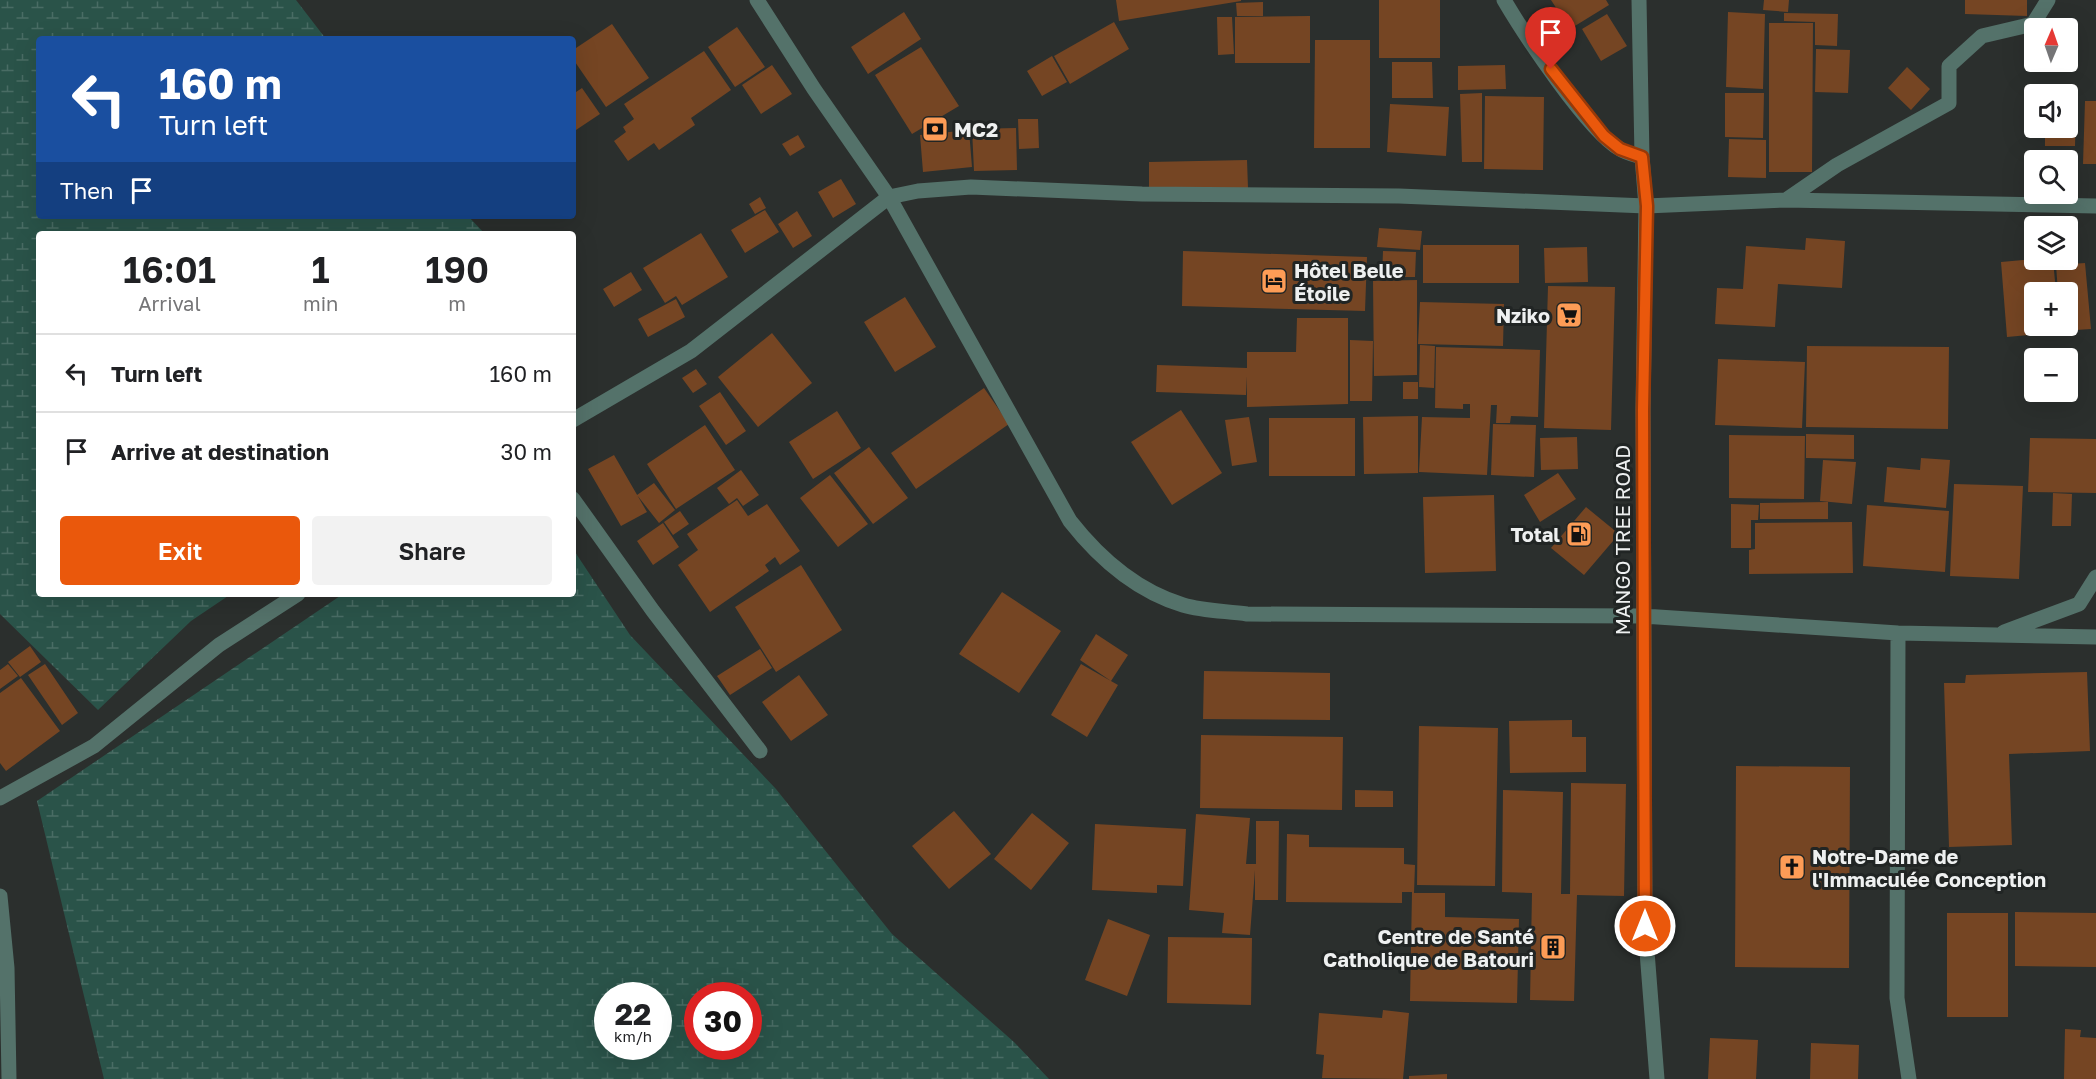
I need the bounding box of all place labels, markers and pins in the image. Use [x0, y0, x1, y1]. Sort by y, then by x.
pin [1525, 7, 1576, 69]
bank icon: MC2 [920, 114, 950, 144]
place label: MC2 [954, 117, 998, 141]
place label: Hôtel Belle Étoile [1294, 258, 1404, 305]
hotel icon: Hôtel Belle Étoile [1259, 266, 1289, 296]
supermarket icon: Nziko [1554, 300, 1584, 330]
place label: Nziko [1496, 303, 1550, 327]
fuel station icon: Total [1564, 519, 1594, 549]
place label: Total [1510, 522, 1560, 546]
place label: Notre-Dame de l'Immaculée Conception [1812, 844, 2046, 891]
church icon: Notre-Dame de l'Immaculée Conception [1777, 852, 1807, 882]
place label: Centre de Santé Catholique de Batouri [1323, 924, 1534, 971]
building icon: Centre de Santé Catholique de Batouri [1538, 932, 1568, 962]

